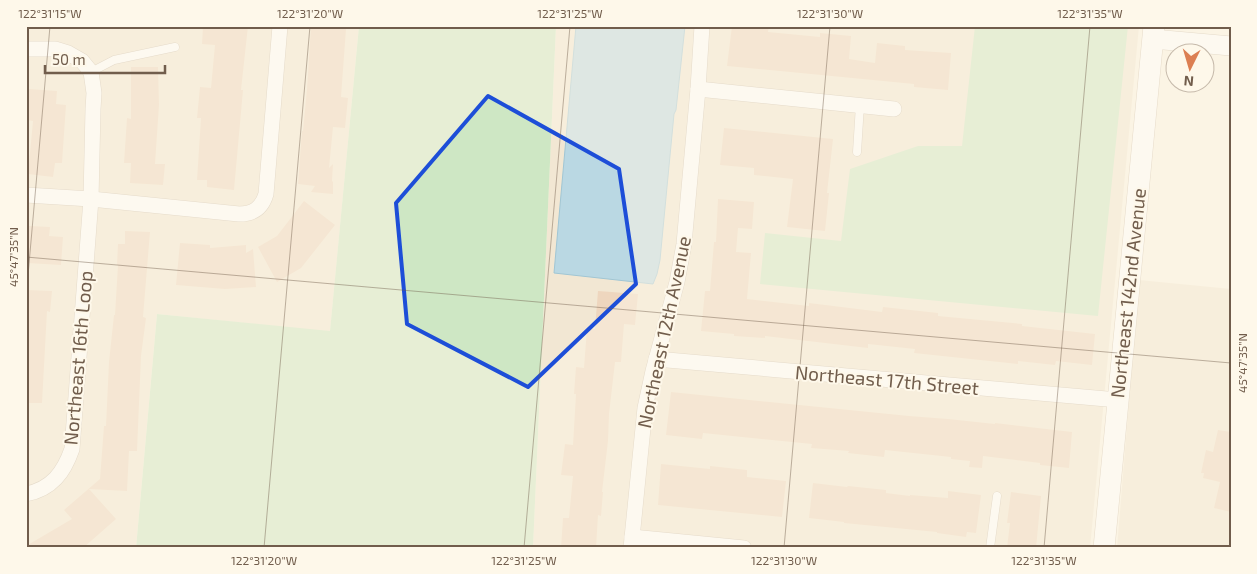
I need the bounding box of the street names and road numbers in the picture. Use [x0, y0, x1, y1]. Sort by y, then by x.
street label: Northeast 142nd Avenue [1105, 187, 1150, 399]
street label: Northeast 12th Avenue [632, 234, 695, 430]
street label: Northeast 16th Loop [58, 270, 97, 446]
street label: Northeast 17th Street [794, 360, 980, 399]

